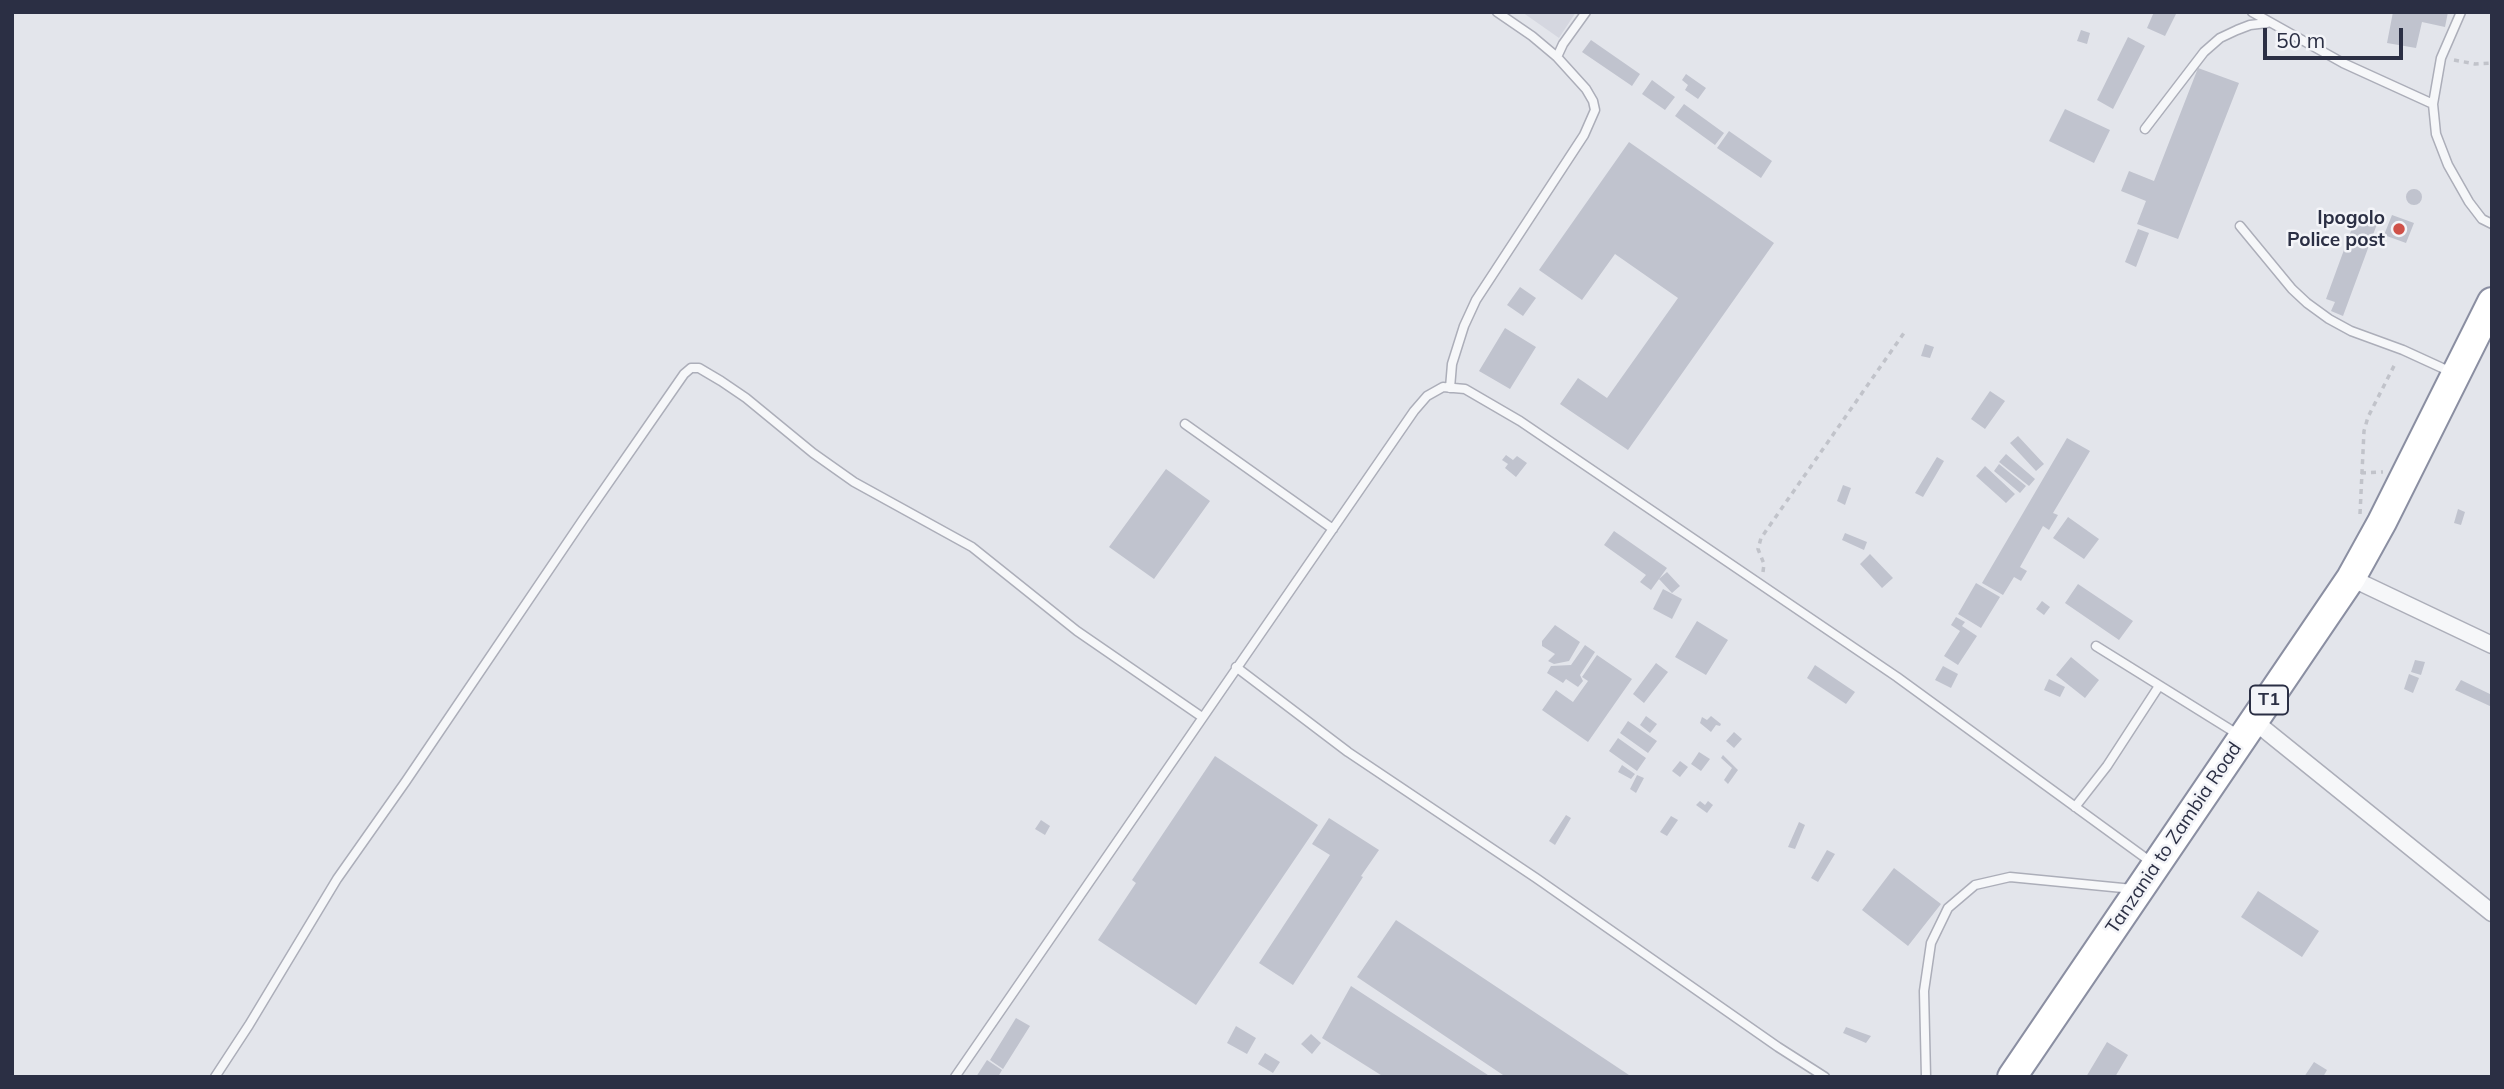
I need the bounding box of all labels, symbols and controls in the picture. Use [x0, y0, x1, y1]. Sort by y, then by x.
scale bar [2266, 14, 2406, 58]
text: 50 m [2276, 27, 2325, 53]
place label: Ipogolo Police post [2287, 207, 2385, 251]
marker: Ipogolo Police post [2391, 221, 2407, 237]
road number: T1 [2250, 686, 2288, 714]
street label: Tanzania to Zambia Road [2101, 738, 2247, 938]

